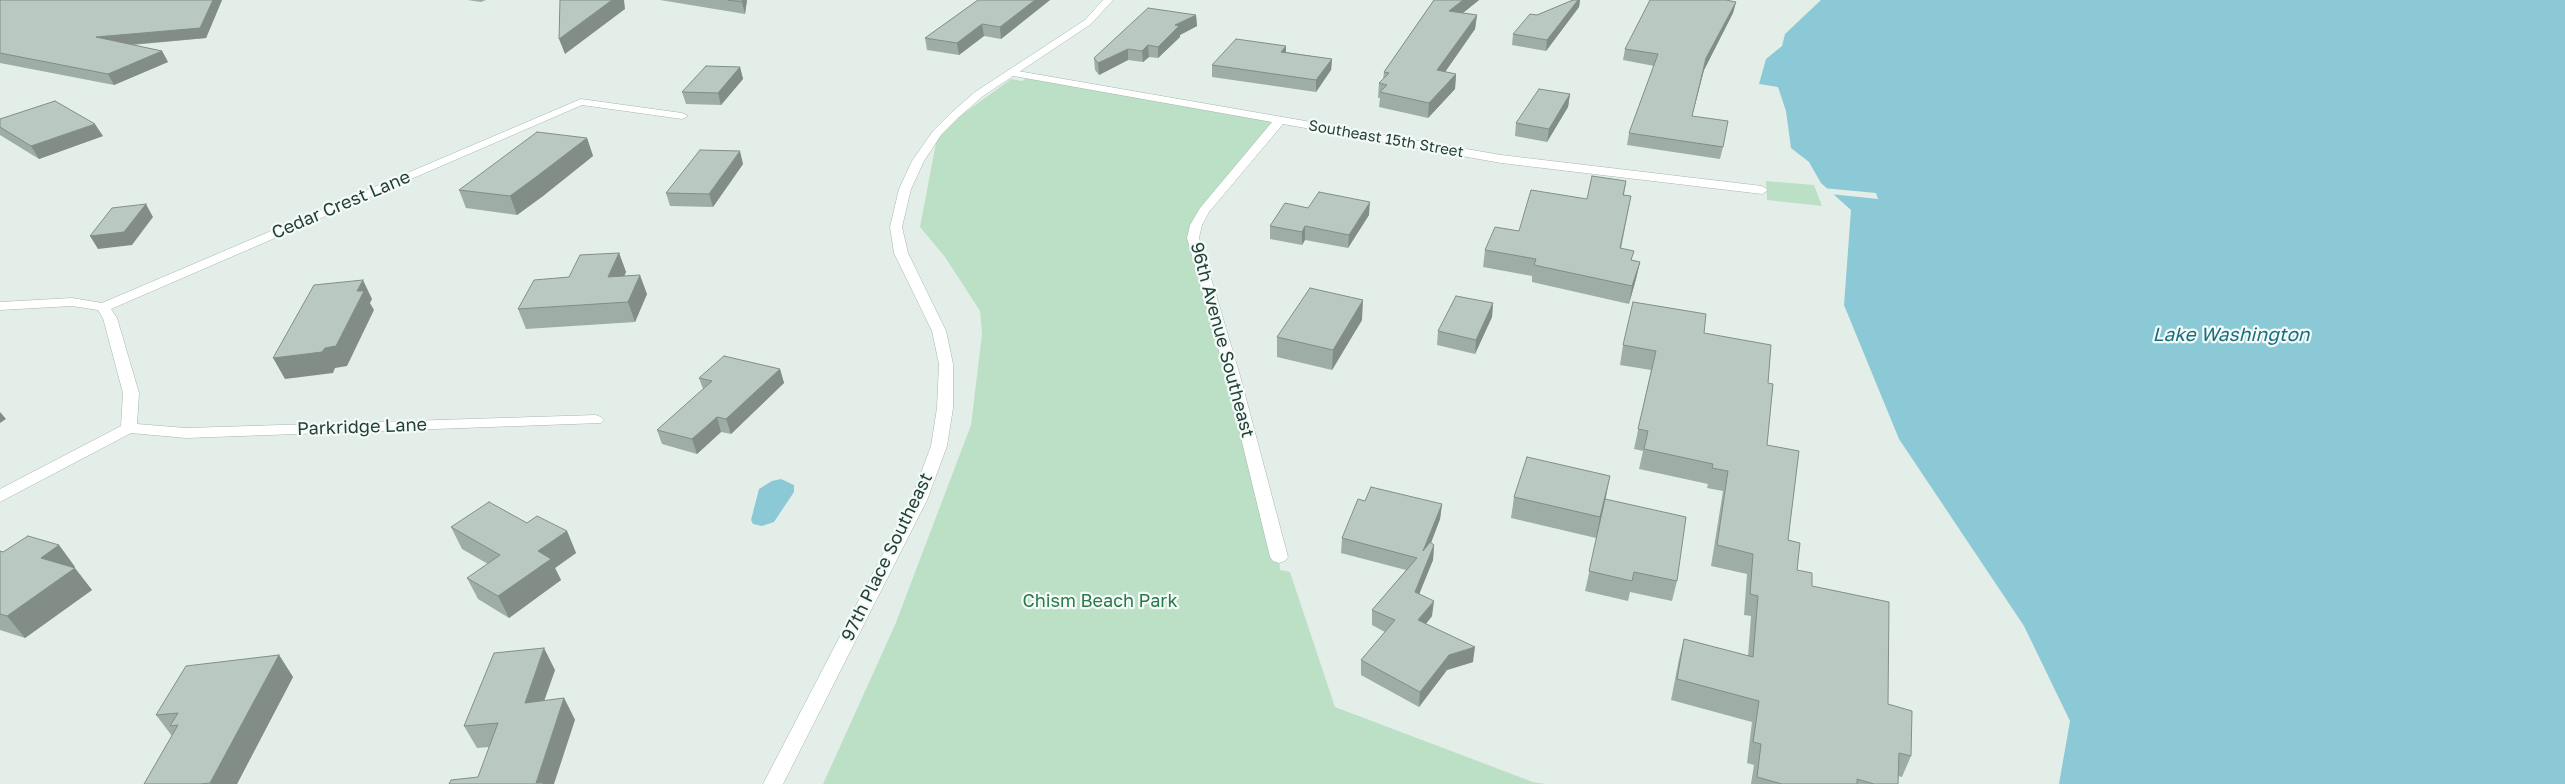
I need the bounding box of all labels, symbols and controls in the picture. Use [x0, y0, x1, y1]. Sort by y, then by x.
street label: Southeast 15th Street [1307, 116, 1465, 162]
street label: Cedar Crest Lane [269, 166, 413, 244]
street label: 96th Avenue Southeast [1186, 240, 1258, 440]
water label: Lake Washington [2153, 324, 2309, 346]
street label: Parkridge Lane [297, 414, 427, 440]
street label: 97th Place Southeast [837, 469, 937, 645]
park label: Chism Beach Park [1022, 590, 1178, 612]

